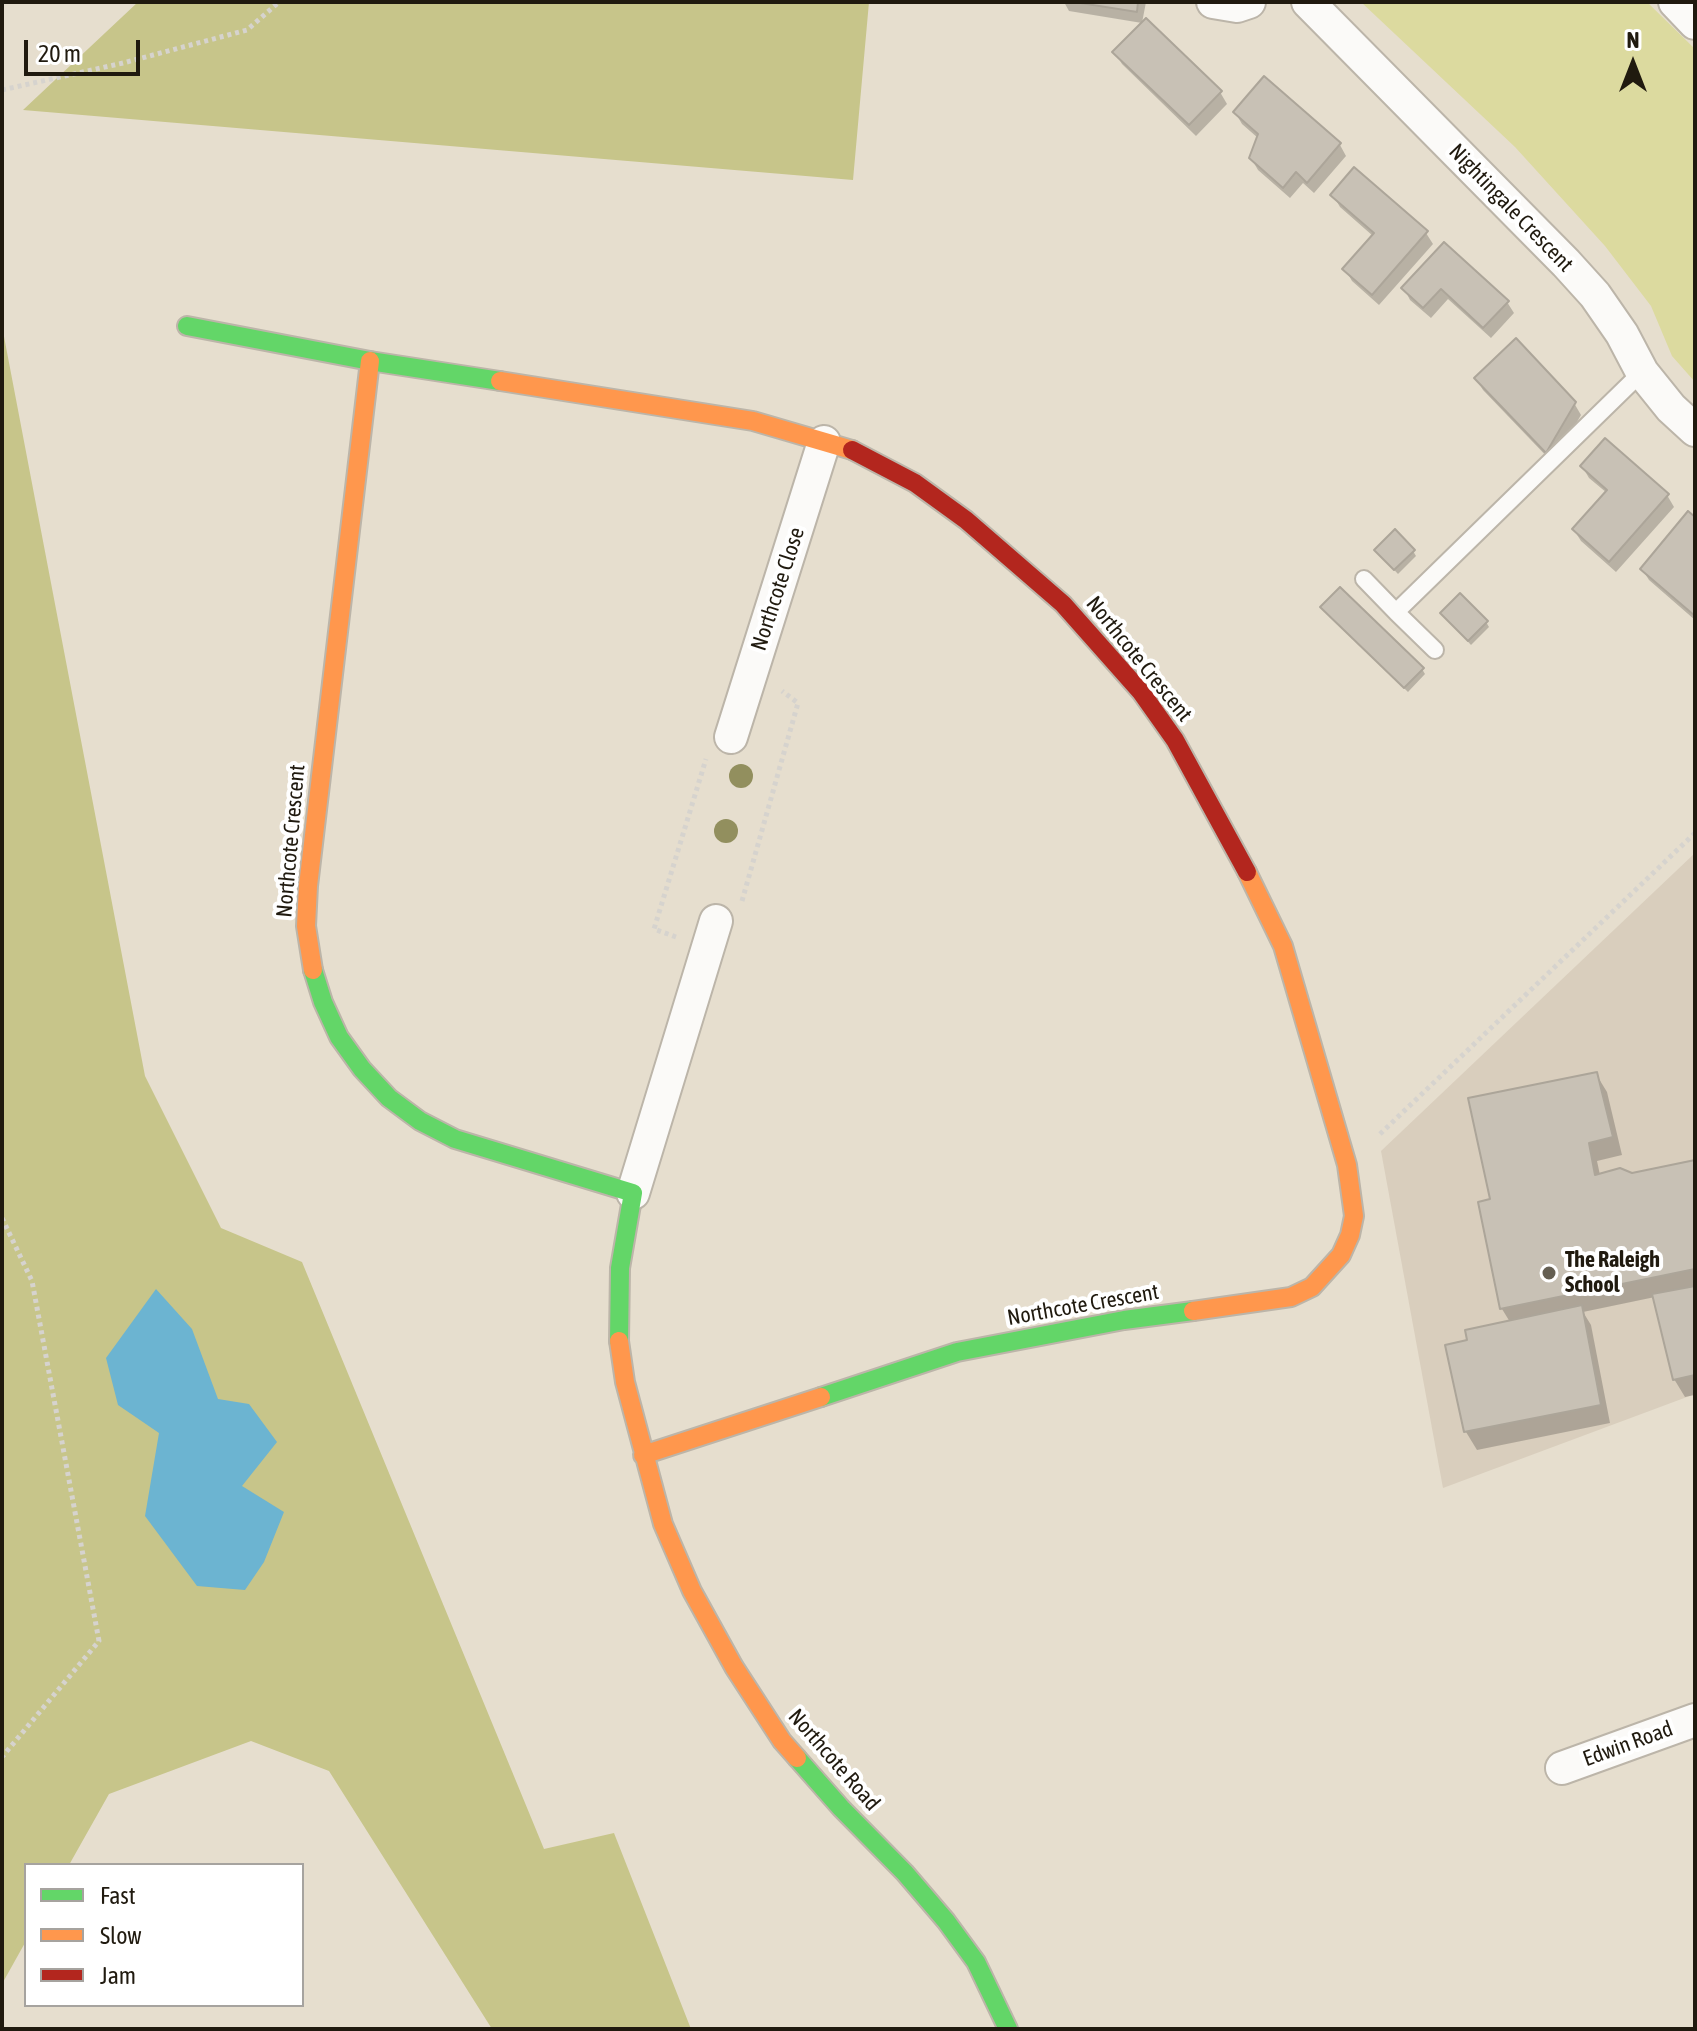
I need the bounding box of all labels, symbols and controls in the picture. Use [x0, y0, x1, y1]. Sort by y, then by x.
scale bar [28, 24, 144, 74]
north arrow [1593, 24, 1673, 104]
text: N [1627, 27, 1639, 53]
text: 20 m [38, 40, 81, 67]
street label: Nightingale Crescent [1443, 139, 1579, 277]
street label: Northcote Close [746, 524, 810, 654]
street label: Northcote Crescent [1080, 591, 1198, 727]
street label: Northcote Crescent [271, 763, 311, 919]
place label: The Raleigh School [1565, 1247, 1660, 1298]
marker: The Raleigh School [1540, 1264, 1558, 1282]
street label: Northcote Crescent [1005, 1279, 1161, 1331]
street label: Northcote Road [783, 1704, 885, 1816]
street label: Edwin Road [1579, 1716, 1677, 1772]
legend [24, 1863, 304, 2007]
text: Fast [100, 1882, 136, 1909]
text: Slow [100, 1922, 142, 1949]
text: Jam [100, 1962, 136, 1989]

